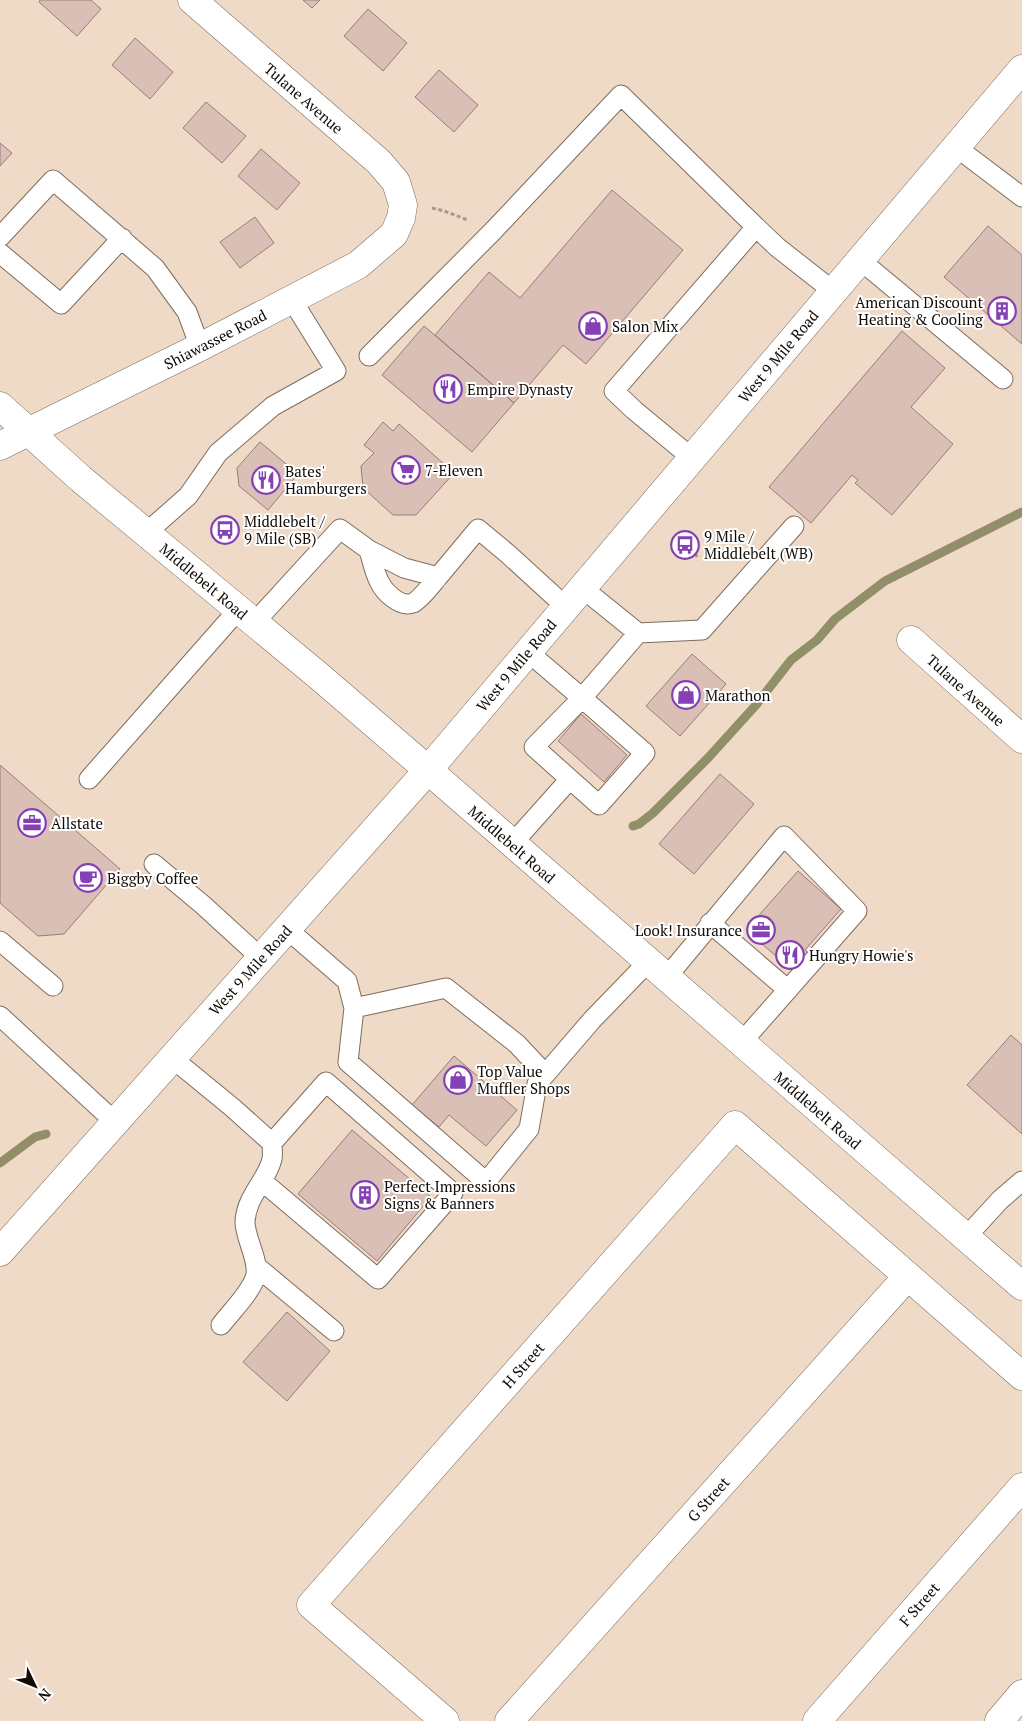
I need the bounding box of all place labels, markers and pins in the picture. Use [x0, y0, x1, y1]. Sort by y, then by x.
place label: American Discount Heating & Cooling [855, 292, 984, 329]
building icon: American Discount Heating & Cooling [987, 296, 1017, 326]
shop icon: Salon Mix [578, 311, 608, 341]
place label: Salon Mix [612, 316, 679, 336]
restaurant icon: Empire Dynasty [433, 374, 463, 404]
place label: Empire Dynasty [467, 379, 573, 399]
supermarket icon: 7-Eleven [391, 455, 421, 485]
place label: 7-Eleven [425, 460, 483, 480]
place label: Bates' Hamburgers [285, 461, 367, 498]
restaurant icon: Bates' Hamburgers [251, 465, 281, 495]
place label: Middlebelt / 9 Mile (SB) [244, 511, 326, 548]
bus stop icon: Middlebelt / 9 Mile (SB) [210, 515, 240, 545]
place label: 9 Mile / Middlebelt (WB) [704, 526, 813, 563]
bus stop icon: 9 Mile / Middlebelt (WB) [670, 530, 700, 560]
shop icon: Marathon [671, 680, 701, 710]
place label: Marathon [705, 685, 771, 705]
office icon: Allstate [17, 808, 47, 838]
place label: Allstate [51, 813, 103, 833]
cafe icon: Biggby Coffee [73, 863, 103, 893]
place label: Biggby Coffee [107, 868, 198, 888]
office icon: Look! Insurance [746, 915, 776, 945]
place label: Look! Insurance [635, 920, 742, 940]
restaurant icon: Hungry Howie's [775, 940, 805, 970]
place label: Hungry Howie's [809, 945, 913, 965]
place label: Top Value Muffler Shops [477, 1061, 570, 1098]
shop icon: Top Value Muffler Shops [443, 1065, 473, 1095]
place label: Perfect Impressions Signs & Banners [384, 1176, 516, 1213]
building icon: Perfect Impressions Signs & Banners [350, 1180, 380, 1210]

